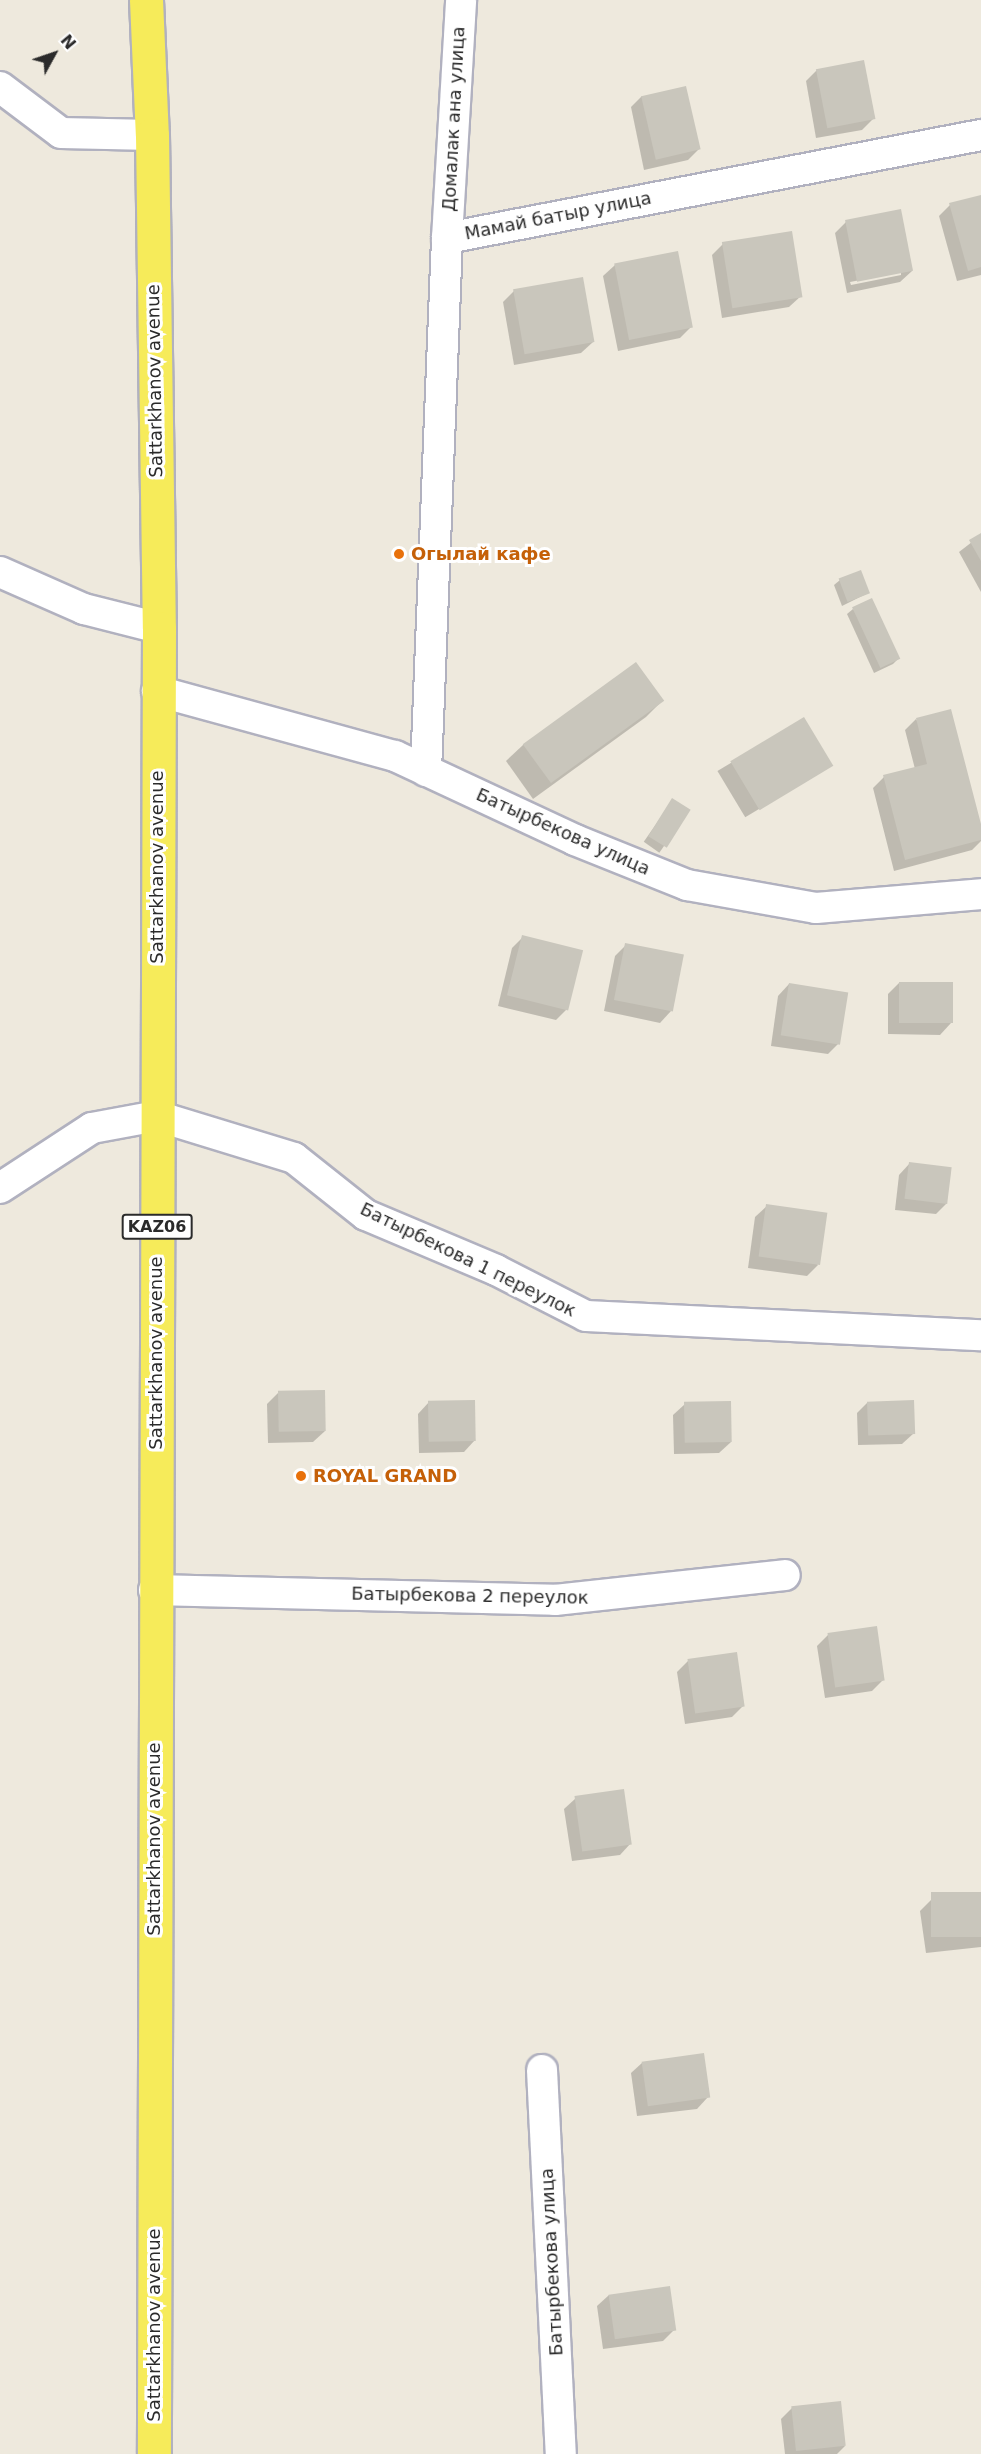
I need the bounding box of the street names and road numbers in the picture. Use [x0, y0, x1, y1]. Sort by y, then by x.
street label: Домалак ана улица [438, 26, 470, 212]
street label: Мамай батыр улица [463, 187, 653, 245]
street label: Sattarkhanov avenue [143, 284, 167, 478]
street label: Sattarkhanov avenue [146, 770, 168, 964]
street label: Батырбекова улица [473, 784, 653, 880]
street label: Батырбекова 1 переулок [357, 1198, 579, 1322]
road number: KАZ06 [121, 1214, 193, 1240]
street label: Sattarkhanov avenue [145, 1256, 167, 1450]
street label: Батырбекова 2 переулок [351, 1583, 589, 1609]
street label: Sattarkhanov avenue [143, 1742, 165, 1936]
street label: Батырбекова улица [536, 2168, 568, 2356]
street label: Sattarkhanov avenue [143, 2228, 165, 2422]

